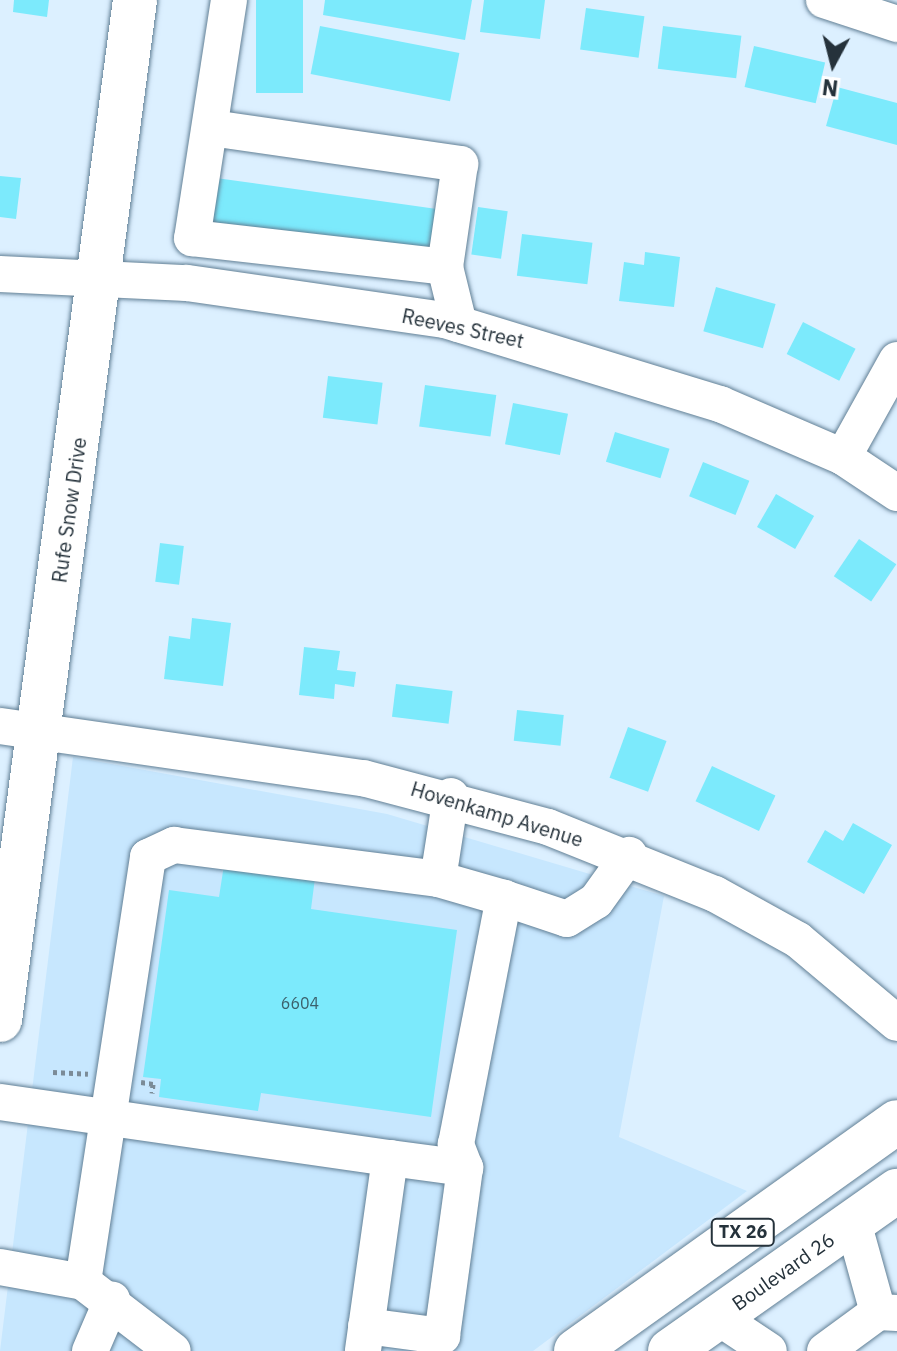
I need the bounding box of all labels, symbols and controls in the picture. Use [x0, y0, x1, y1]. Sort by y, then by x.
north arrow [793, 24, 873, 104]
text: N [820, 73, 840, 104]
street label: Reeves Street [400, 303, 526, 353]
street label: Rufe Snow Drive [47, 436, 91, 584]
street label: Hovenkamp Avenue [408, 776, 586, 852]
house number: 6604 [281, 993, 319, 1013]
road number: TX 26 [709, 1218, 777, 1246]
street label: Boulevard 26 [727, 1227, 839, 1315]

